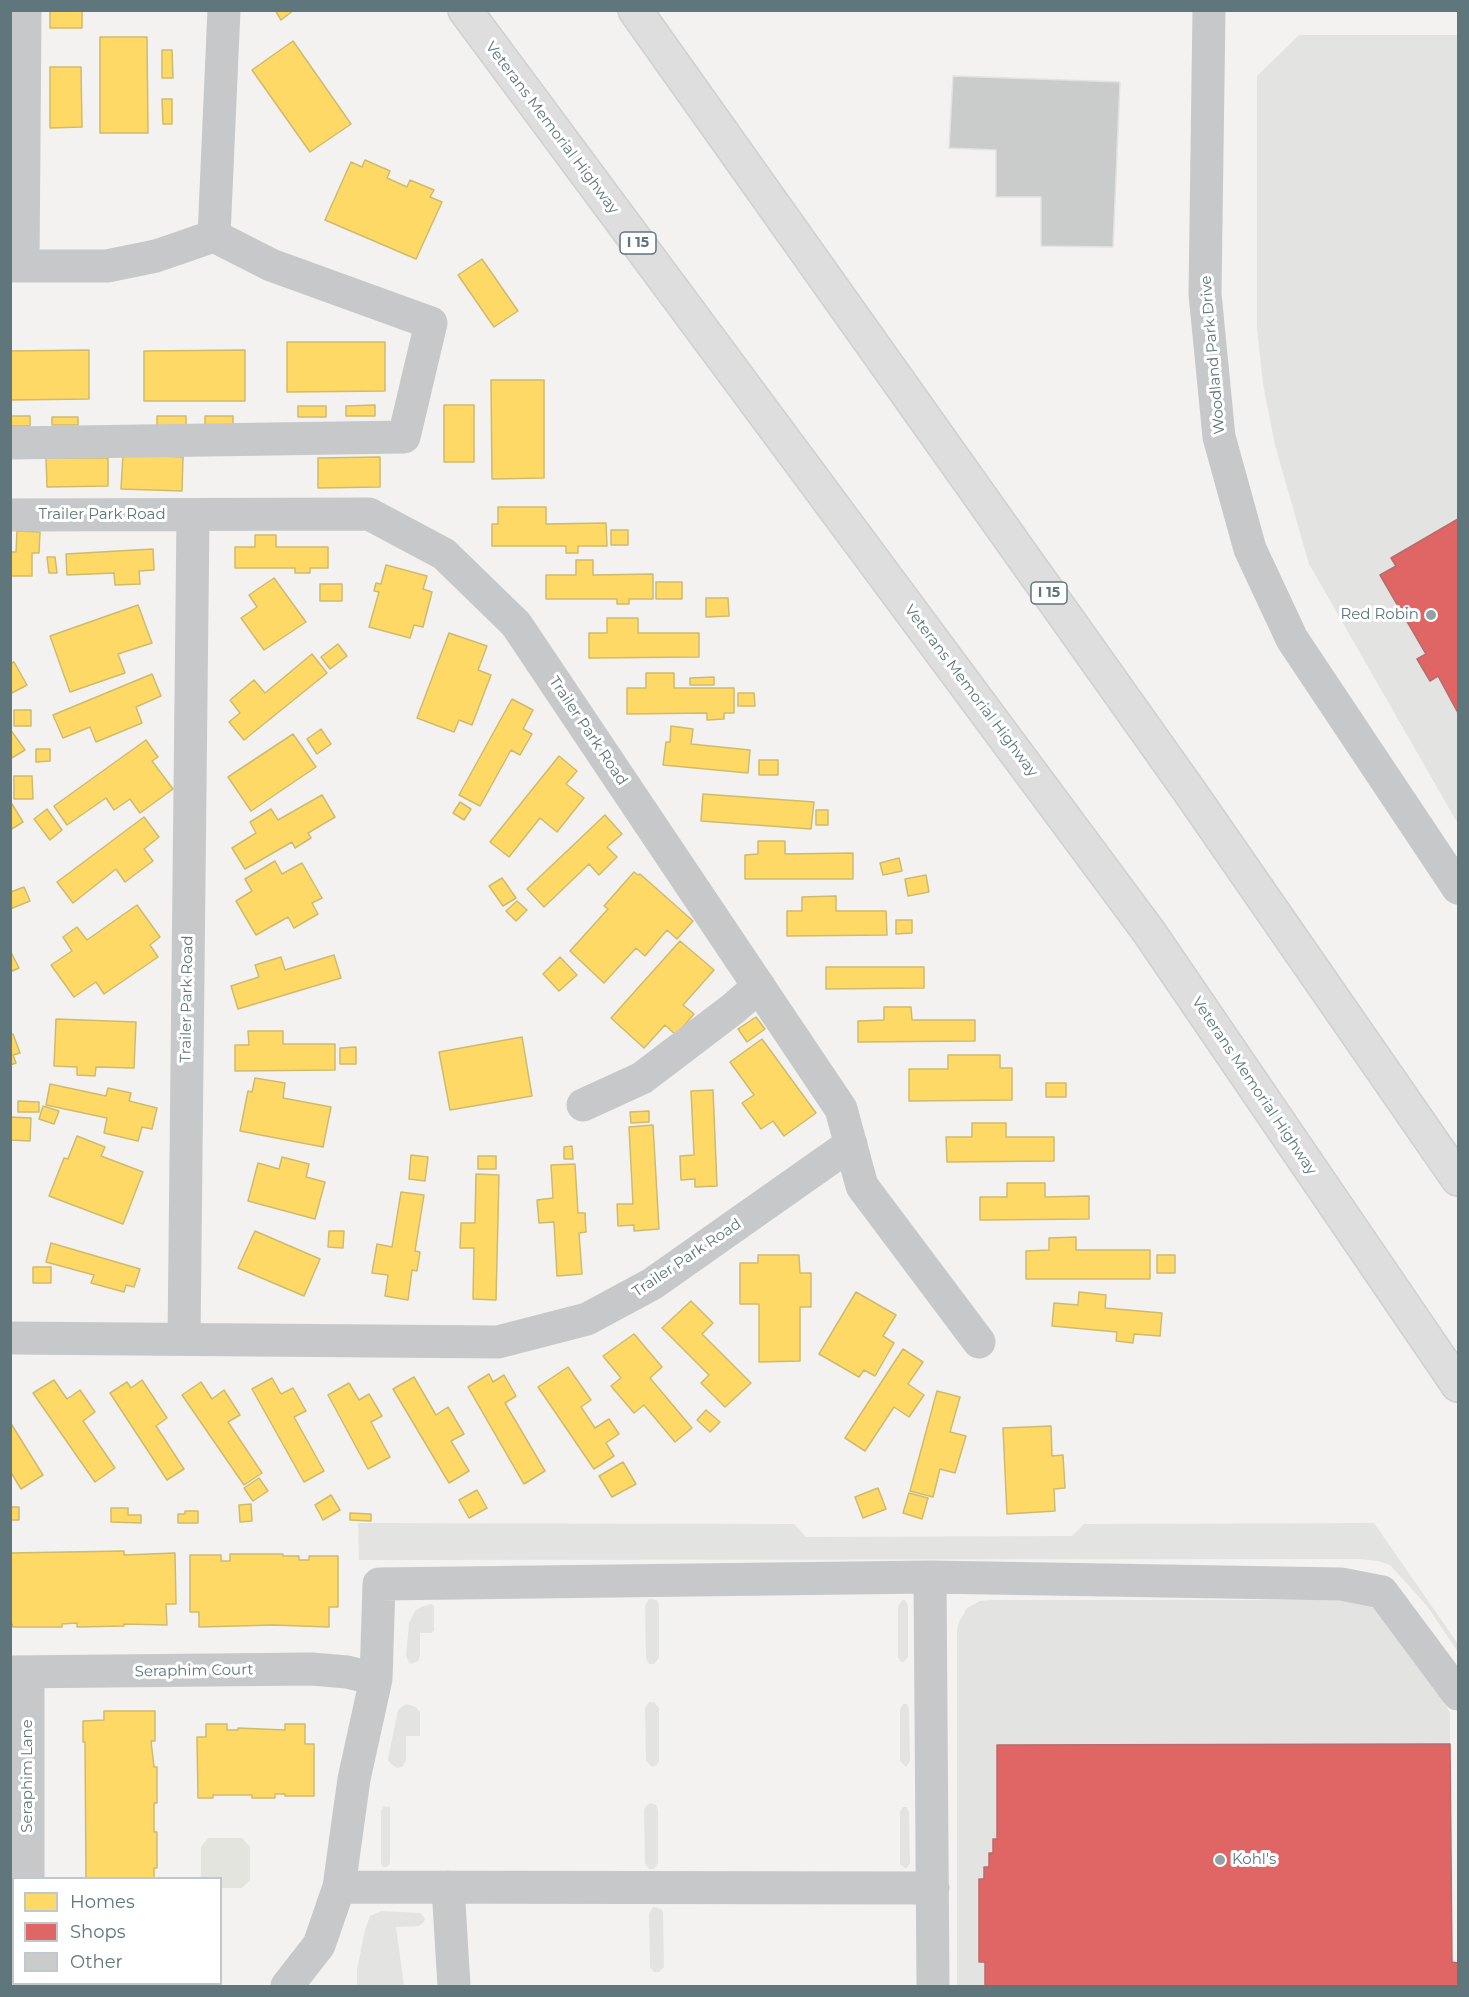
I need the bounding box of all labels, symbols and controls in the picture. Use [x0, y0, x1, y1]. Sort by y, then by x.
street label: Veterans Memorial Highway [481, 38, 623, 218]
road number: I 15 [620, 232, 656, 254]
street label: Woodland Park Drive [1197, 275, 1229, 435]
street label: Trailer Park Road [38, 506, 166, 524]
road number: I 15 [1031, 582, 1067, 604]
street label: Veterans Memorial Highway [900, 601, 1042, 781]
place label: Red Robin [1340, 606, 1419, 624]
marker: Red Robin [1424, 608, 1438, 622]
street label: Trailer Park Road [545, 673, 631, 789]
street label: Trailer Park Road [177, 935, 197, 1063]
street label: Veterans Memorial Highway [1188, 994, 1320, 1178]
street label: Trailer Park Road [629, 1215, 745, 1301]
street label: Seraphim Court [134, 1661, 254, 1681]
street label: Seraphim Lane [19, 1719, 37, 1833]
place label: Kohl's [1232, 1851, 1276, 1869]
marker: Kohl's [1213, 1853, 1227, 1867]
legend [12, 1877, 222, 1985]
text: Homes [70, 1891, 135, 1913]
text: Shops [70, 1921, 126, 1943]
text: Other [70, 1951, 123, 1973]

